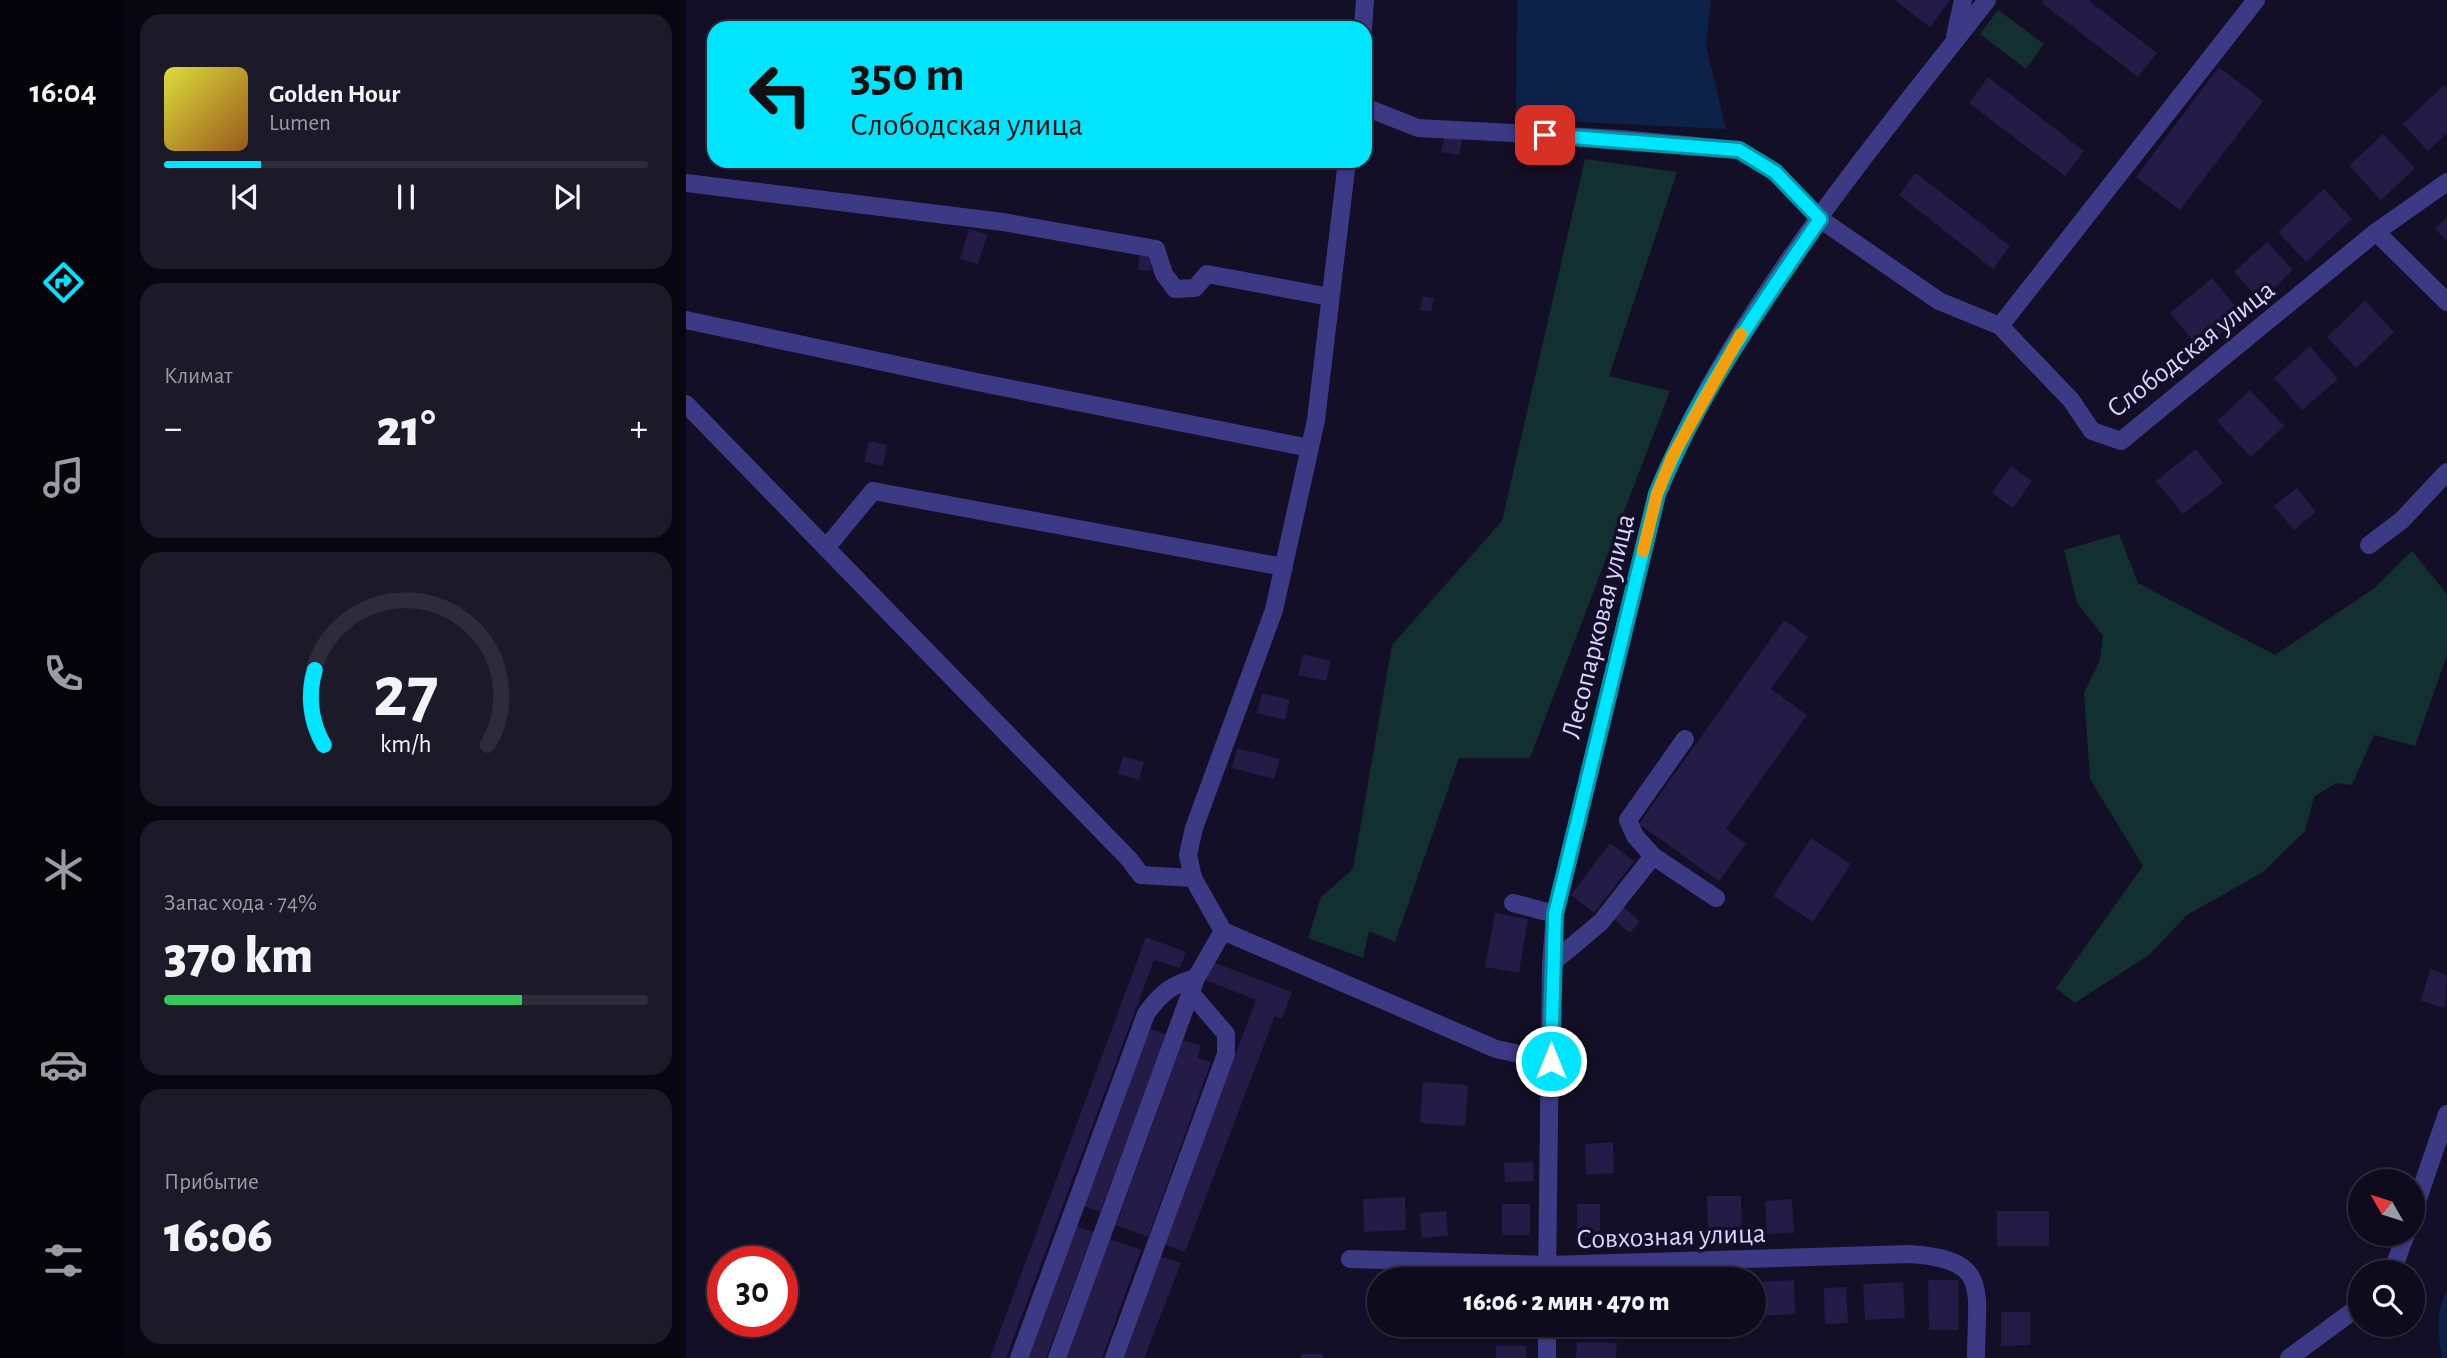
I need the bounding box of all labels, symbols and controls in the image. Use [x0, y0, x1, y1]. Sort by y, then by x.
icon: left [735, 49, 826, 140]
text: 350 m [850, 51, 965, 100]
text: 16:04 [29, 76, 97, 108]
text: Golden Hour [269, 81, 400, 107]
pin [1515, 105, 1575, 165]
text: Слободская улица [850, 109, 1083, 141]
text: Lumen [269, 112, 331, 135]
icon: arrive [1526, 116, 1564, 154]
icon: previous [226, 178, 264, 216]
icon: pause [387, 178, 425, 216]
icon: next [548, 178, 586, 216]
icon: directions [39, 258, 88, 307]
street label: Слободская улица [2102, 276, 2280, 423]
text: Климат [164, 365, 233, 388]
text: 21° [376, 403, 436, 455]
text: − [164, 410, 182, 448]
text: + [630, 410, 648, 448]
icon: music [39, 453, 88, 502]
street label: Лесопарковая улица [1557, 511, 1640, 742]
icon: phone [39, 649, 88, 698]
text: 27 [373, 657, 439, 730]
text: km/h [380, 732, 432, 757]
icon: climate [39, 845, 88, 894]
text: Запас хода · 74% [164, 892, 317, 915]
text: 370 km [164, 930, 313, 982]
position arrow [1514, 1024, 1588, 1098]
icon: car [39, 1040, 88, 1089]
north arrow [2348, 1169, 2426, 1246]
map controls [2348, 1169, 2425, 1337]
text: Прибытие [164, 1171, 259, 1194]
text: 16:06 [164, 1209, 273, 1261]
street label: Совхозная улица [1576, 1220, 1767, 1254]
icon: filters [39, 1236, 88, 1285]
speed limit sign: 30 [707, 1246, 798, 1337]
button: search [2348, 1260, 2425, 1337]
text: 16:06 · 2 мин · 470 m [1463, 1289, 1670, 1315]

